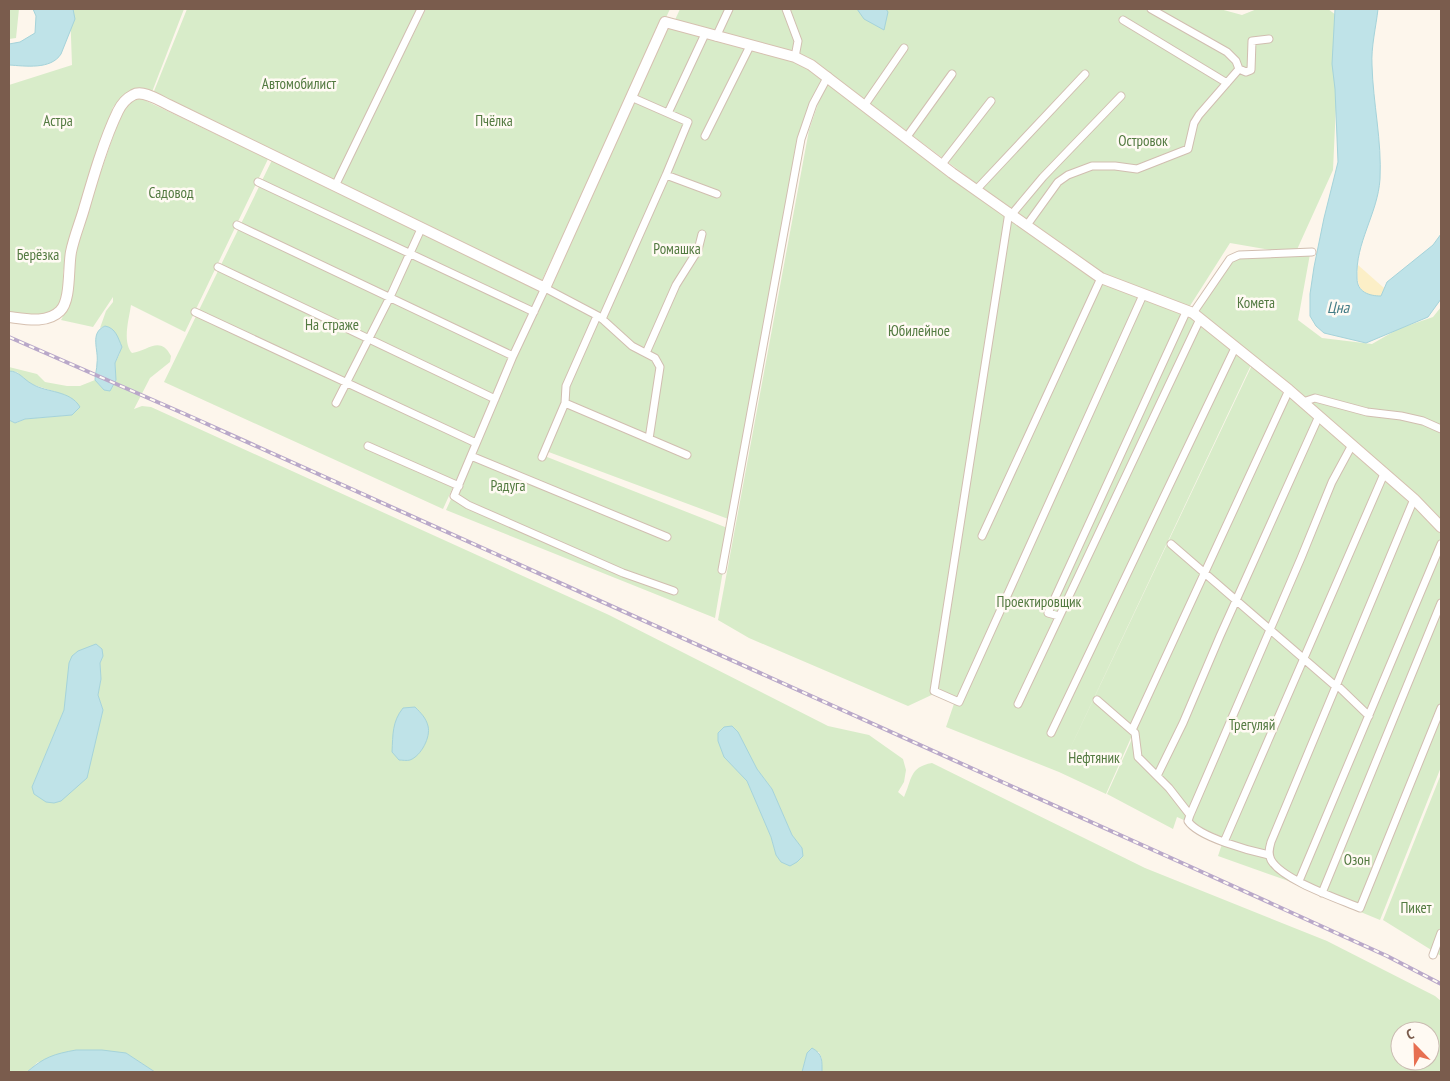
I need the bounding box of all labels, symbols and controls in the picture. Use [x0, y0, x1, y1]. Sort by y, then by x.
park label: Автомобилист [262, 74, 336, 93]
park label: Астра [43, 111, 73, 130]
park label: Пчёлка [475, 111, 513, 130]
park label: Островок [1118, 131, 1168, 150]
park label: Садовод [148, 183, 194, 202]
park label: Ромашка [653, 239, 701, 258]
park label: Берёзка [17, 245, 59, 264]
park label: Комета [1237, 293, 1275, 312]
water label: Цна [1327, 297, 1351, 317]
park label: На страже [305, 315, 359, 334]
park label: Юбилейное [888, 321, 950, 340]
park label: Радуга [490, 476, 526, 495]
park label: Проектировщик [997, 592, 1082, 611]
park label: Трегуляй [1229, 715, 1275, 734]
park label: Нефтяник [1068, 748, 1120, 767]
park label: Озон [1344, 850, 1370, 869]
park label: Пикет [1400, 898, 1432, 917]
north arrow [1390, 1021, 1440, 1071]
text: С [1403, 1024, 1417, 1044]

